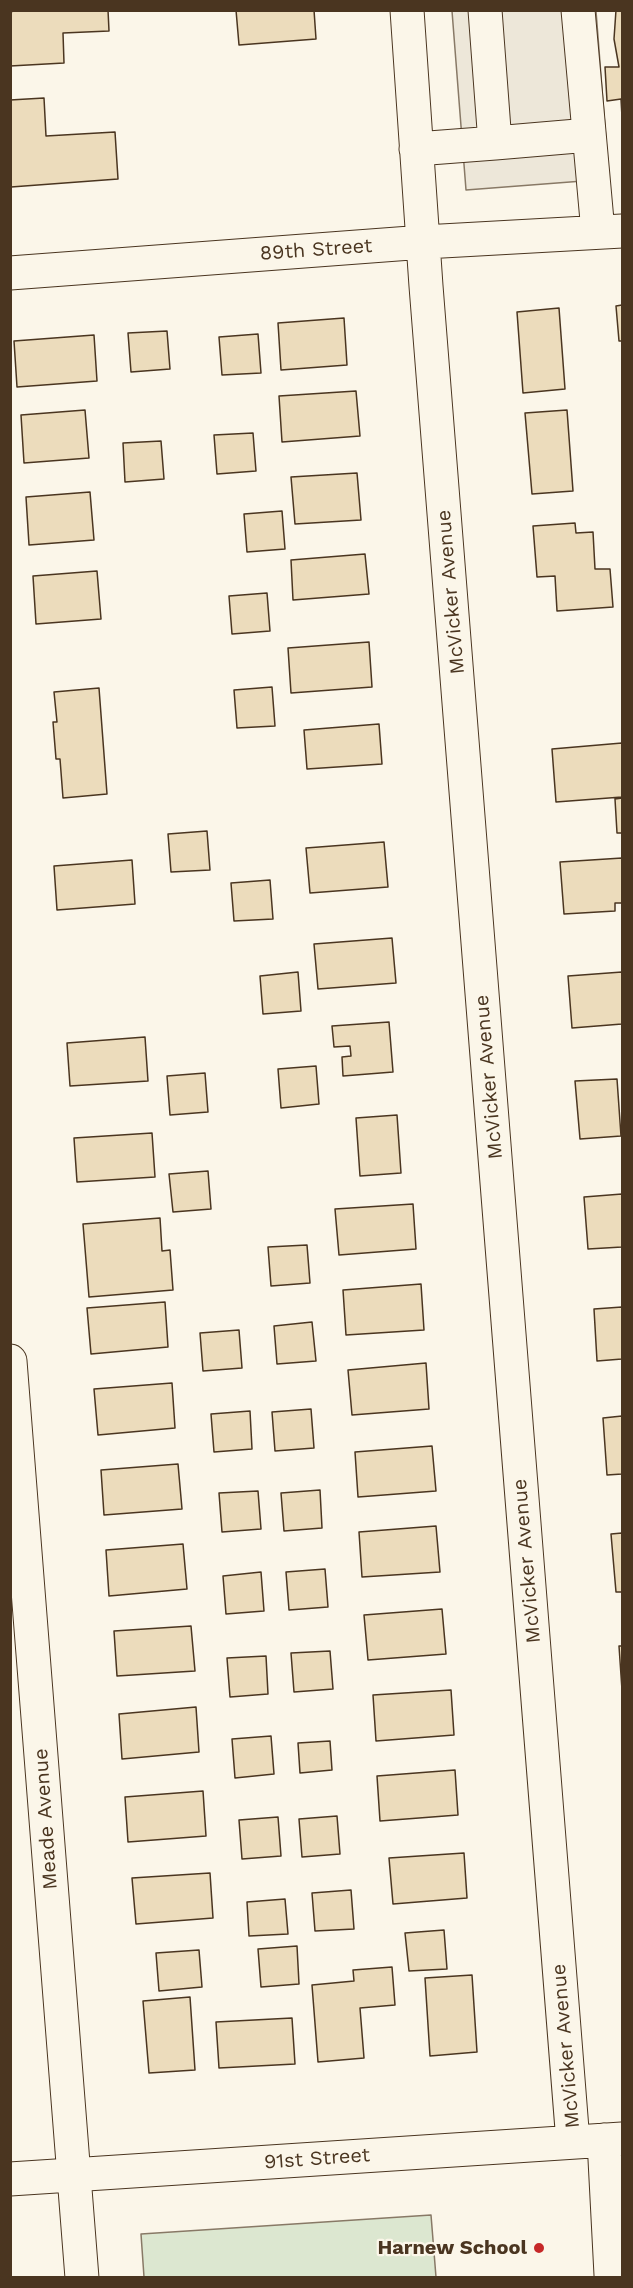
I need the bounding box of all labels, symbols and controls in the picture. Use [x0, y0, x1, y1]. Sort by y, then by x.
street label: 89th Street [259, 234, 373, 266]
street label: McVicker Avenue [432, 509, 470, 675]
street label: McVicker Avenue [470, 994, 508, 1160]
street label: McVicker Avenue [508, 1478, 546, 1644]
street label: Meade Avenue [29, 1748, 63, 1890]
street label: McVicker Avenue [547, 1963, 585, 2129]
street label: 91st Street [263, 2143, 371, 2175]
place label: Harnew School [377, 2236, 527, 2260]
marker: Harnew School [532, 2241, 546, 2255]

